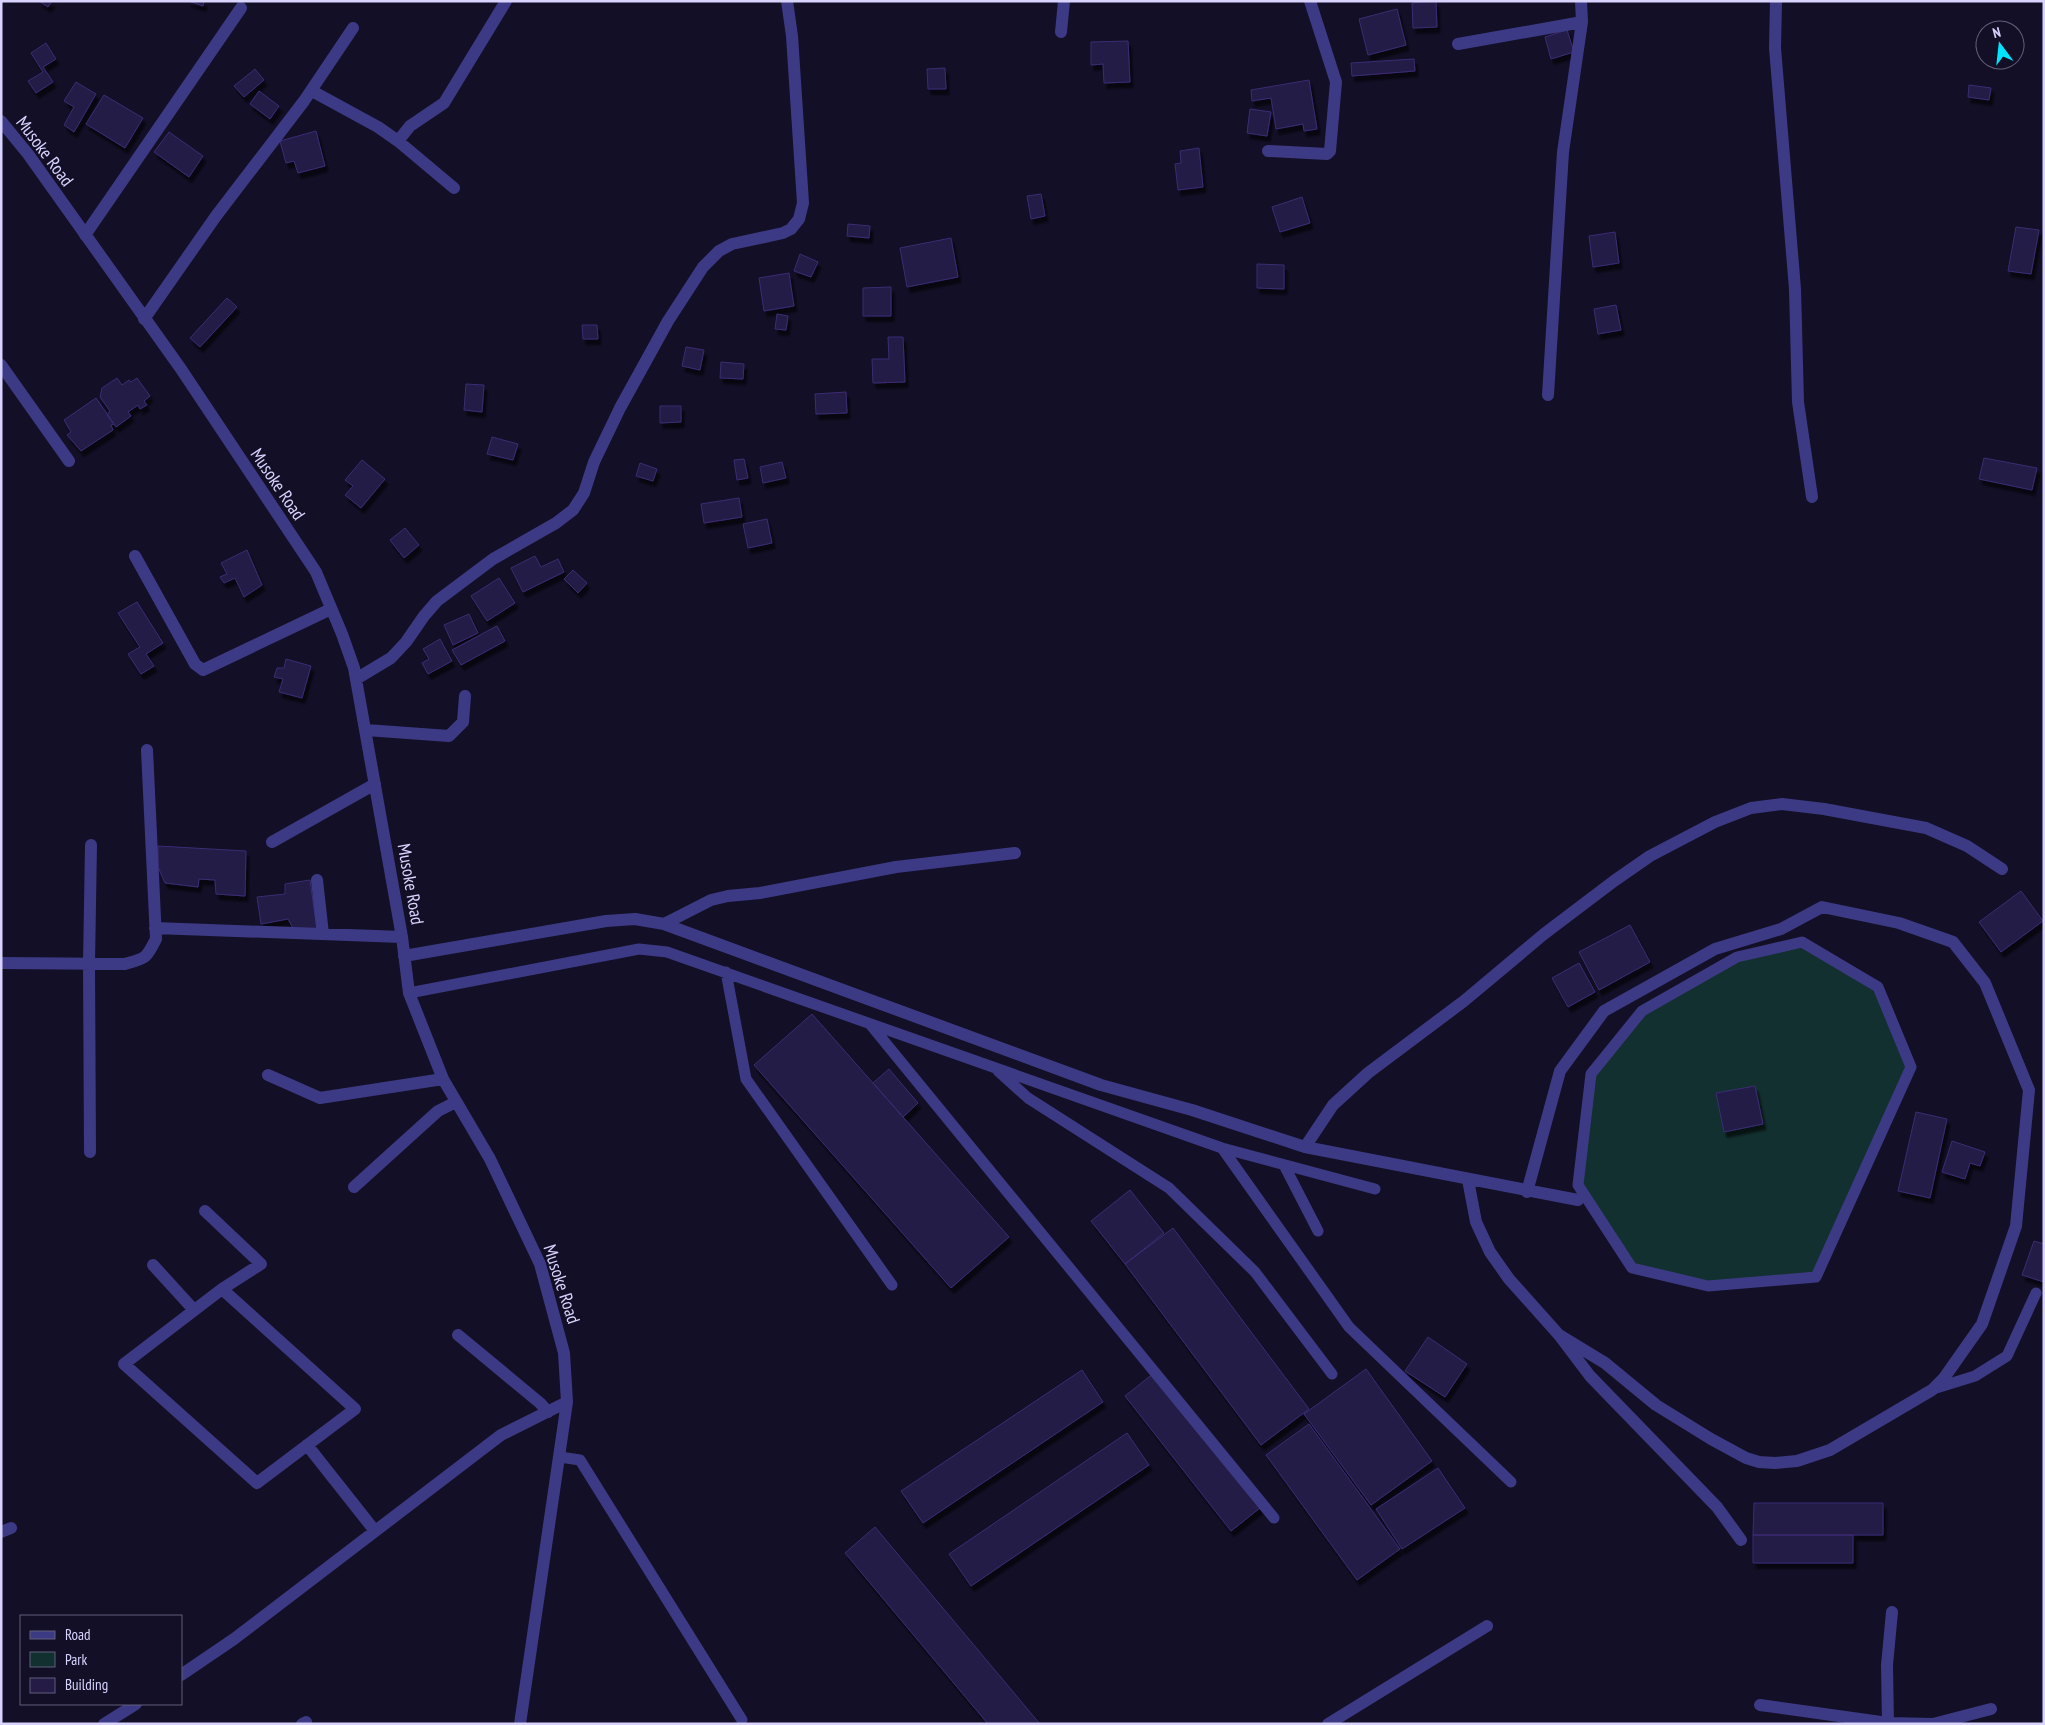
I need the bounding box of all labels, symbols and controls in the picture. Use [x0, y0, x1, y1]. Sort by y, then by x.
north arrow [1975, 20, 2025, 70]
text: N [1991, 23, 2003, 42]
street label: Musoke Road [11, 111, 79, 191]
street label: Musoke Road [246, 444, 310, 524]
street label: Musoke Road [393, 842, 429, 926]
street label: Musoke Road [538, 1241, 586, 1327]
legend [20, 1615, 182, 1705]
text: Road [65, 1625, 91, 1644]
text: Park [65, 1650, 87, 1669]
text: Building [65, 1675, 108, 1694]

